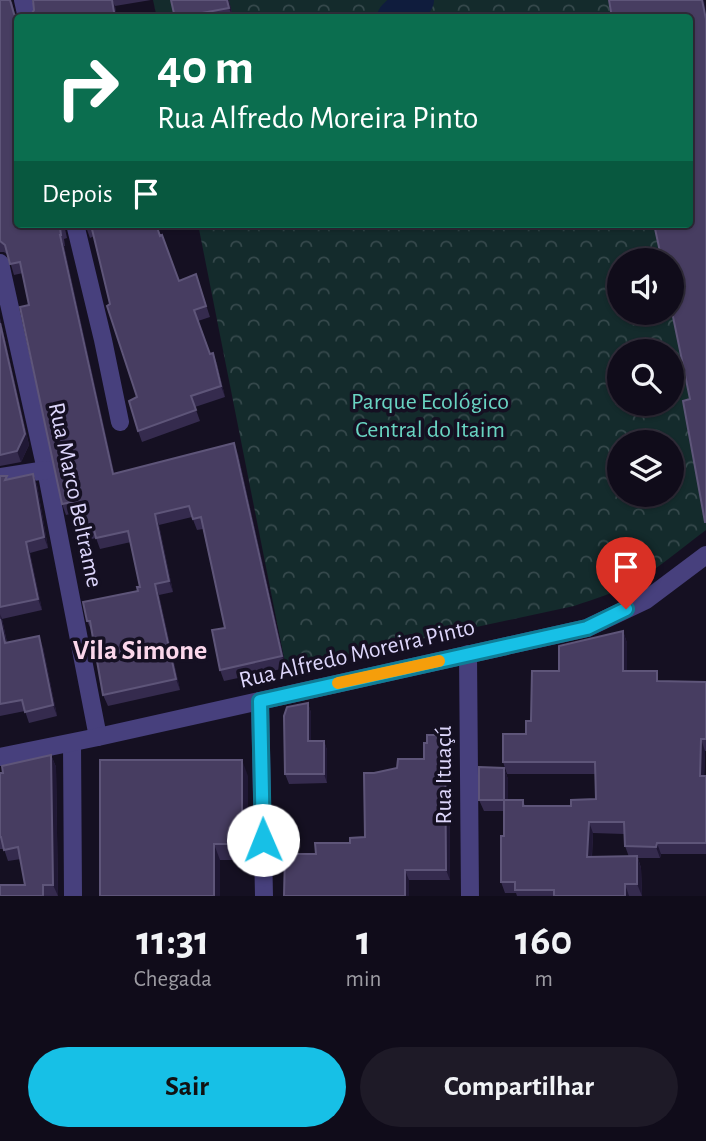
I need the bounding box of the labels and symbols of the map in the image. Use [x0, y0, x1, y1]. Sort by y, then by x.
park label: Parque Ecológico Central do Itaim [351, 390, 509, 442]
street label: Rua Marco Beltrame [44, 400, 106, 590]
pin [596, 537, 656, 609]
street label: Rua Alfredo Moreira Pinto [237, 615, 477, 693]
district label: Vila Simone [73, 637, 207, 665]
street label: Rua Ituaçú [432, 726, 456, 824]
position arrow [226, 803, 300, 877]

